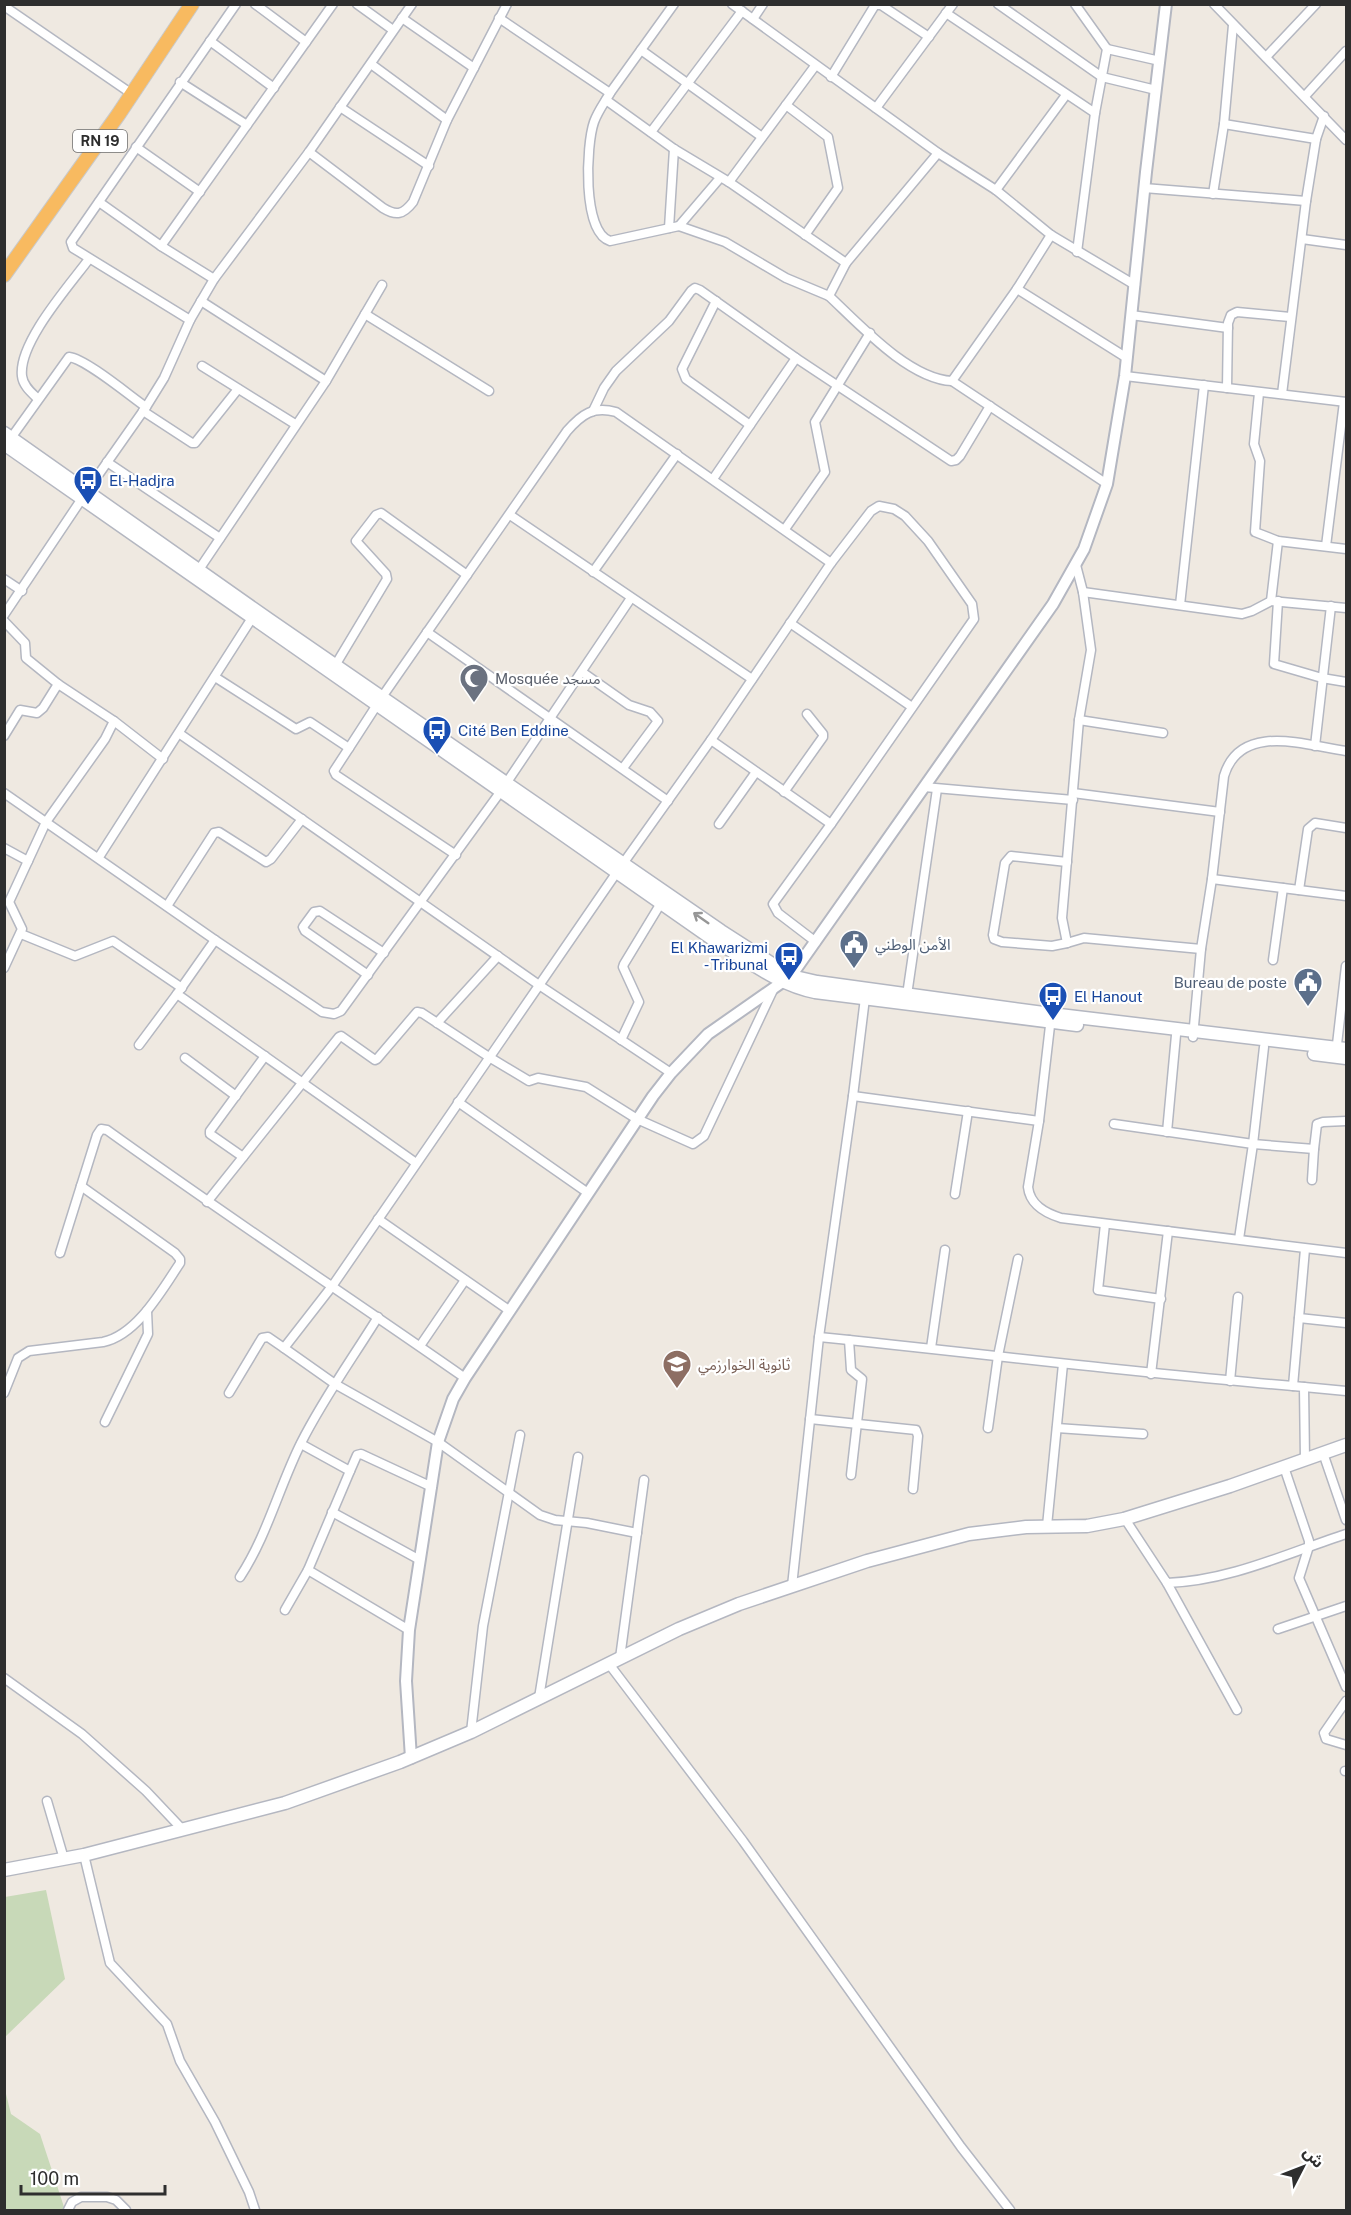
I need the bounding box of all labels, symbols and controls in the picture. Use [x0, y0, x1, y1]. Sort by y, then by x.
road number: RN 19 [73, 130, 127, 152]
bus stop icon: El-Hadjra [72, 464, 104, 506]
place label: El-Hadjra [109, 472, 175, 489]
mosque icon: Mosquée مسجد [458, 662, 490, 704]
place label: Mosquée مسجد [495, 670, 601, 687]
bus stop icon: Cité Ben Eddine [421, 714, 453, 756]
place label: Cité Ben Eddine [458, 722, 569, 739]
one-way arrow [694, 912, 710, 924]
public building icon: الأمن الوطني [838, 928, 870, 970]
place label: الأمن الوطني [875, 936, 951, 956]
place label: El Khawarizmi - Tribunal [671, 939, 768, 973]
bus stop icon: El Khawarizmi - Tribunal [773, 940, 805, 982]
public building icon: Bureau de poste [1292, 966, 1324, 1008]
place label: Bureau de poste [1174, 974, 1287, 991]
bus stop icon: El Hanout [1037, 980, 1069, 1022]
place label: El Hanout [1074, 988, 1143, 1005]
school or university icon: ثانوية الخوارزمي [661, 1348, 693, 1390]
place label: ثانوية الخوارزمي [698, 1356, 790, 1376]
north arrow [1273, 2137, 1333, 2197]
text: ش [1299, 2143, 1328, 2172]
scale bar [21, 2158, 165, 2196]
text: 100 m [30, 2168, 79, 2189]

